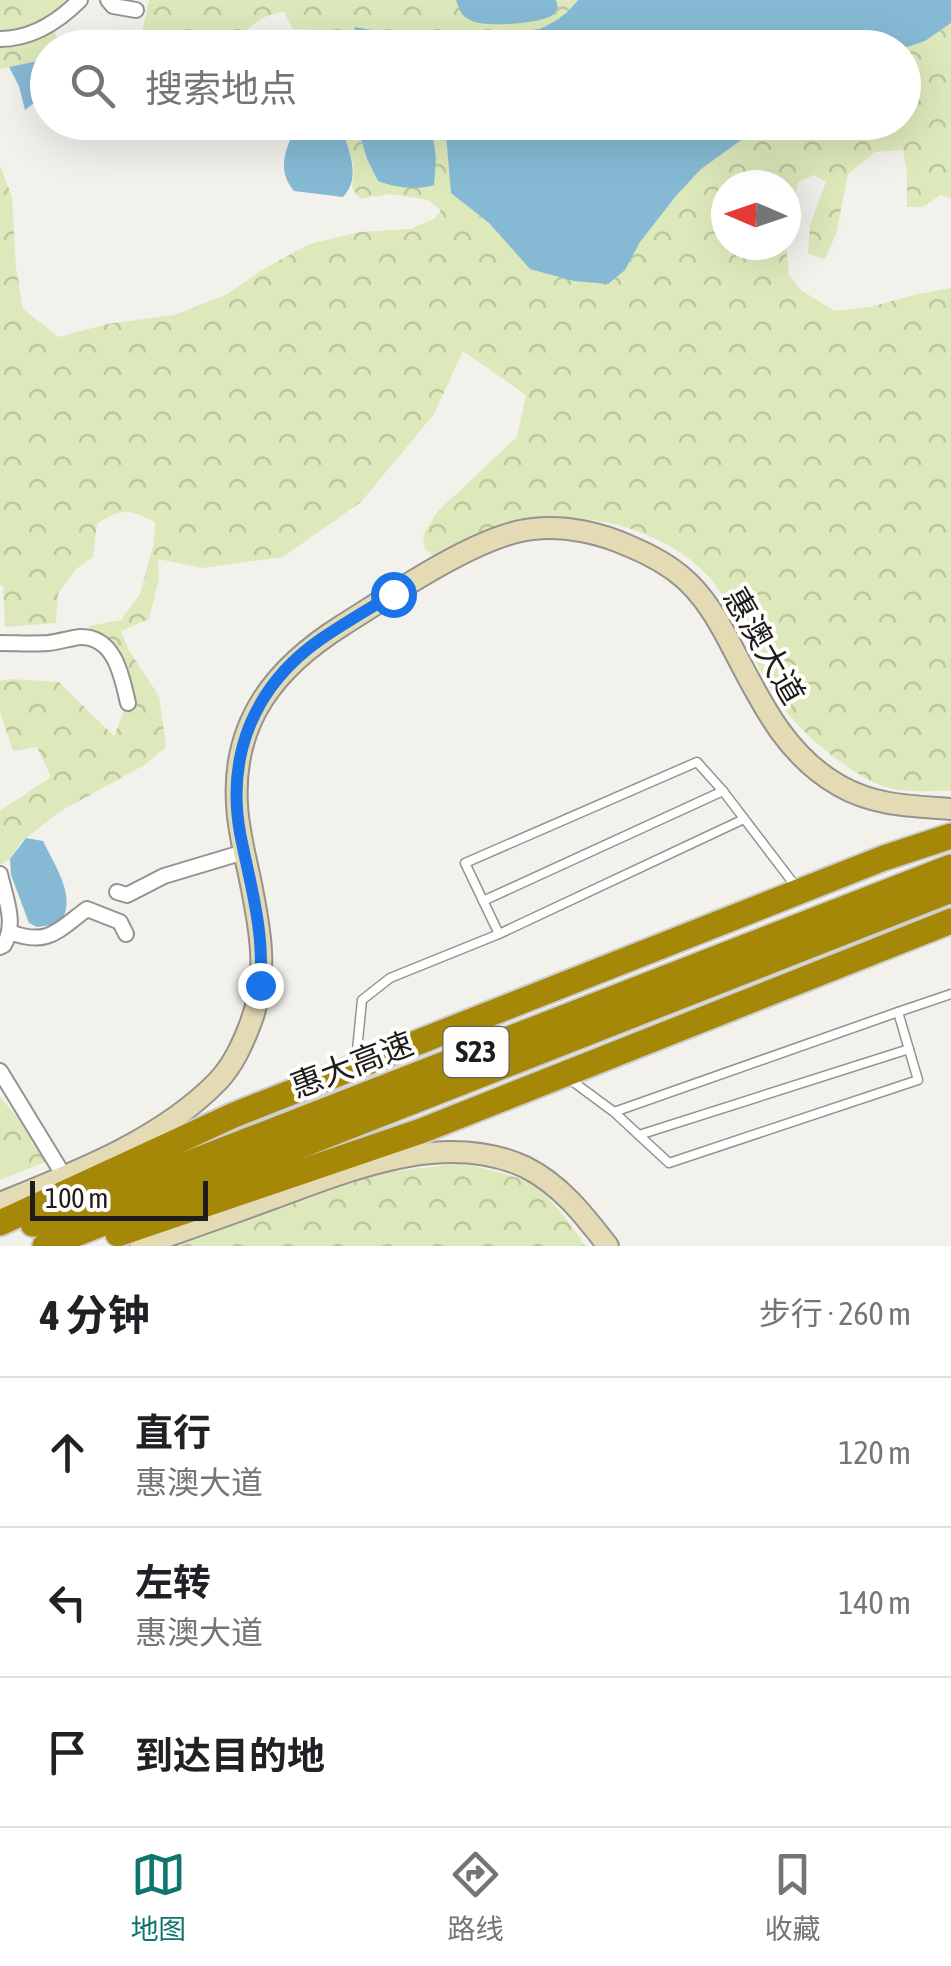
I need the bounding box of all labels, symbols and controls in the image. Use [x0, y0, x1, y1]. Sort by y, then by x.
search box [30, 30, 921, 140]
icon: search [65, 58, 120, 113]
text: 搜索地点 [145, 67, 297, 110]
north arrow [711, 170, 801, 260]
route start [371, 572, 417, 618]
street label: 惠澳大道 [716, 581, 812, 710]
route end [238, 963, 284, 1009]
street label: 惠大高速 [285, 1024, 418, 1105]
road number: S23 [444, 1027, 508, 1077]
scale bar [30, 1176, 208, 1220]
text: 100 m [45, 1182, 108, 1214]
text: 4 分钟 [40, 1291, 150, 1339]
text: 步行 · 260 m [759, 1295, 911, 1332]
text: 直行 [135, 1411, 211, 1454]
icon: ahead [40, 1425, 95, 1480]
text: 120 m [838, 1434, 911, 1471]
text: 惠澳大道 [135, 1464, 263, 1501]
text: 左转 [135, 1561, 211, 1604]
icon: left [40, 1575, 95, 1630]
text: 140 m [838, 1584, 911, 1621]
text: 惠澳大道 [135, 1614, 263, 1651]
icon: arrive [40, 1725, 95, 1780]
text: 到达目的地 [135, 1734, 325, 1777]
tab: 地图 [130, 1847, 187, 1947]
tab: 路线 [447, 1847, 504, 1947]
tab: 收藏 [764, 1847, 821, 1947]

